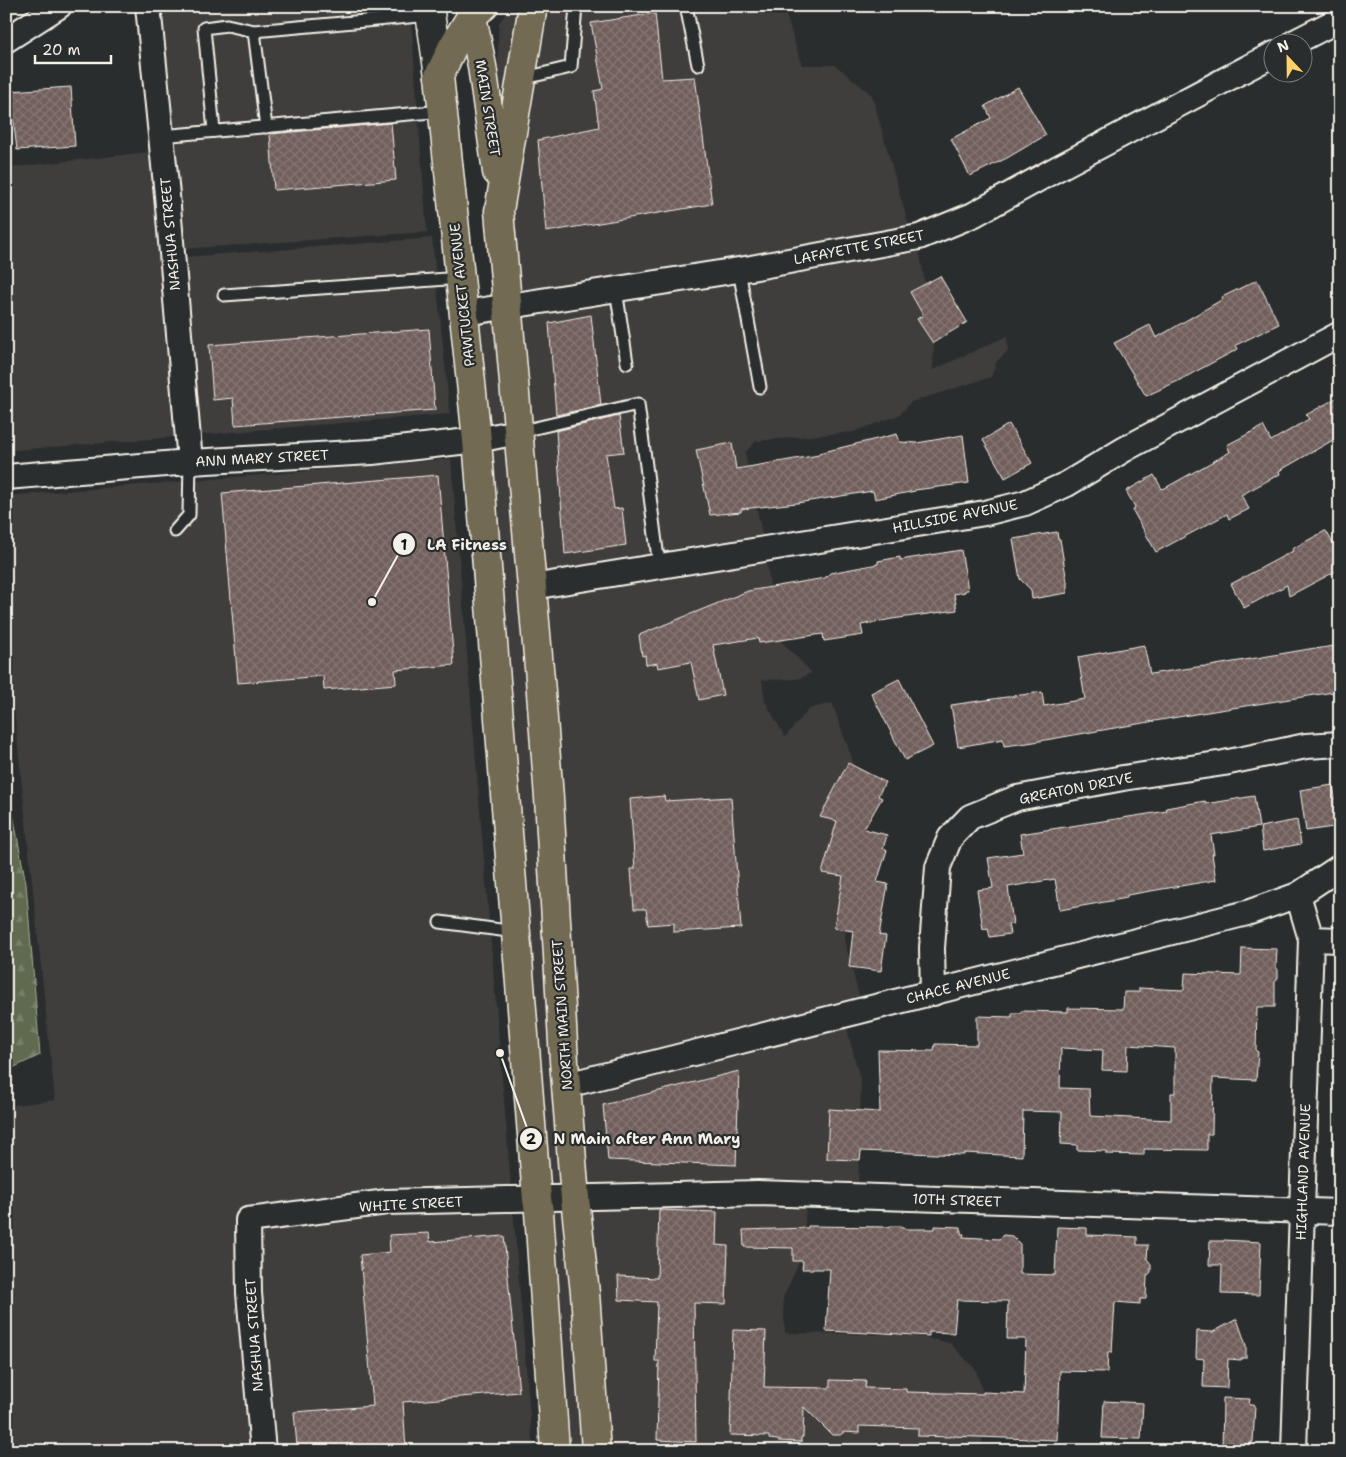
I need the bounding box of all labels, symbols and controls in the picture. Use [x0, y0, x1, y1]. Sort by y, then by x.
scale bar [35, 32, 111, 64]
north arrow [1264, 32, 1314, 82]
text: N [1275, 36, 1292, 56]
text: 20 m [42, 40, 81, 60]
street label: MAIN STREET [471, 58, 505, 158]
street label: NASHUA STREET [156, 176, 184, 292]
street label: PAWTUCKET AVENUE [445, 222, 478, 368]
street label: LAFAYETTE STREET [792, 225, 926, 268]
street label: ANN MARY STREET [195, 445, 330, 470]
street label: HILLSIDE AVENUE [891, 495, 1019, 537]
callout: LA Fitness [392, 529, 517, 559]
text: 1 [401, 535, 408, 555]
text: LA Fitness [427, 535, 507, 555]
street label: GREATON DRIVE [1018, 768, 1135, 808]
street label: NORTH MAIN STREET [548, 939, 576, 1091]
street label: CHACE AVENUE [904, 964, 1012, 1008]
street label: HIGHLAND AVENUE [1292, 1103, 1314, 1241]
callout: N Main after Ann Mary [518, 1124, 750, 1154]
text: 2 [526, 1129, 537, 1149]
text: N Main after Ann Mary [554, 1129, 740, 1149]
street label: 10TH STREET [912, 1189, 1002, 1211]
street label: WHITE STREET [359, 1192, 464, 1216]
street label: NASHUA STREET [241, 1277, 267, 1392]

